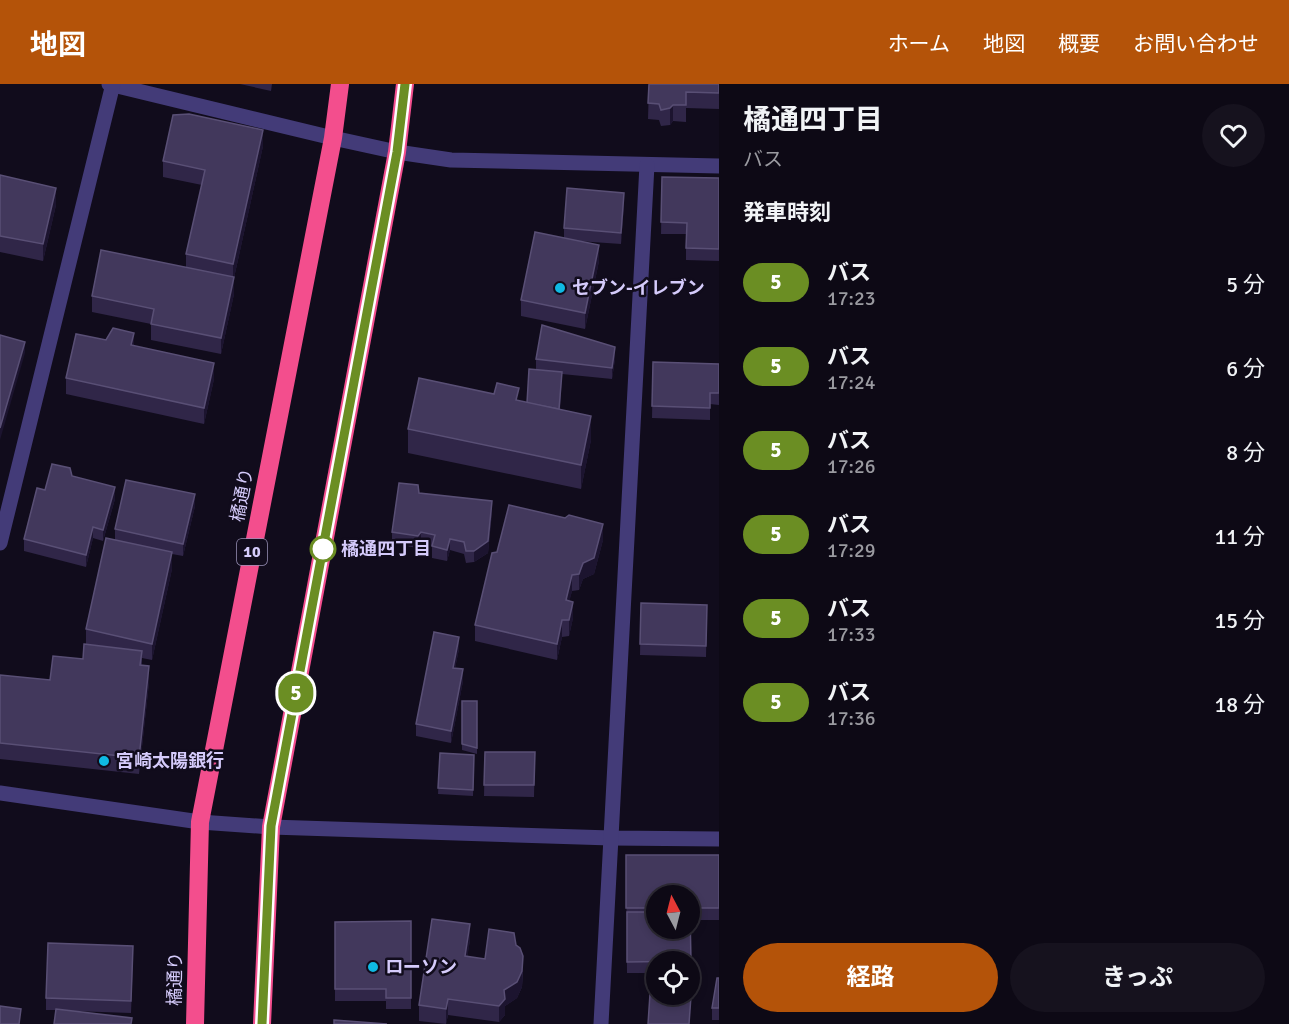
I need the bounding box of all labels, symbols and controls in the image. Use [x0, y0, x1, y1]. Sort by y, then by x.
text: 地図 [30, 28, 86, 62]
text: ホーム [888, 31, 950, 57]
text: 地図 [983, 31, 1025, 57]
text: 概要 [1058, 31, 1100, 57]
text: お問い合わせ [1133, 31, 1259, 57]
text: 橘通四丁目 [743, 103, 883, 137]
button: heart [1202, 104, 1265, 167]
text: バス [743, 147, 783, 172]
text: 発車時刻 [743, 199, 831, 226]
text: バス [827, 259, 871, 286]
text: 5 [770, 269, 782, 295]
text: 5 分 [1226, 271, 1265, 298]
place label: セブン-イレブン [572, 277, 705, 299]
marker: セブン-イレブン [553, 281, 567, 295]
text: 17:23 [827, 286, 876, 311]
text: バス [827, 343, 871, 370]
text: 5 [770, 353, 782, 379]
text: 6 分 [1226, 355, 1265, 382]
text: 17:24 [827, 370, 876, 395]
text: バス [827, 427, 871, 454]
text: 5 [770, 437, 782, 463]
text: 8 分 [1226, 439, 1265, 466]
text: 17:26 [827, 454, 876, 479]
street label: 橘通り [226, 466, 258, 524]
text: バス [827, 511, 871, 538]
text: 5 [770, 521, 782, 547]
text: 11 分 [1214, 523, 1265, 550]
marker: 橘通四丁目 [310, 536, 336, 562]
place label: 橘通四丁目 [341, 538, 431, 560]
text: 17:29 [827, 538, 876, 563]
road number: 10 [237, 539, 267, 565]
text: バス [827, 595, 871, 622]
text: 5 [770, 605, 782, 631]
text: 15 分 [1214, 607, 1265, 634]
text: 17:33 [827, 622, 876, 647]
line badge: 5 [276, 674, 316, 712]
text: バス [827, 679, 871, 706]
text: 5 [290, 680, 302, 706]
text: 5 [770, 689, 782, 715]
text: 18 分 [1214, 691, 1265, 718]
text: 17:36 [827, 706, 876, 731]
place label: 宮崎太陽銀行 [116, 750, 224, 772]
marker: 宮崎太陽銀行 [97, 754, 111, 768]
north arrow [646, 885, 700, 939]
map controls [646, 885, 700, 1005]
button: 経路 [743, 943, 998, 1012]
button: きっぷ [1010, 943, 1265, 1012]
button: locate [646, 951, 700, 1005]
street label: 橘通り [164, 952, 186, 1006]
place label: ローソン [385, 956, 457, 978]
marker: ローソン [366, 960, 380, 974]

